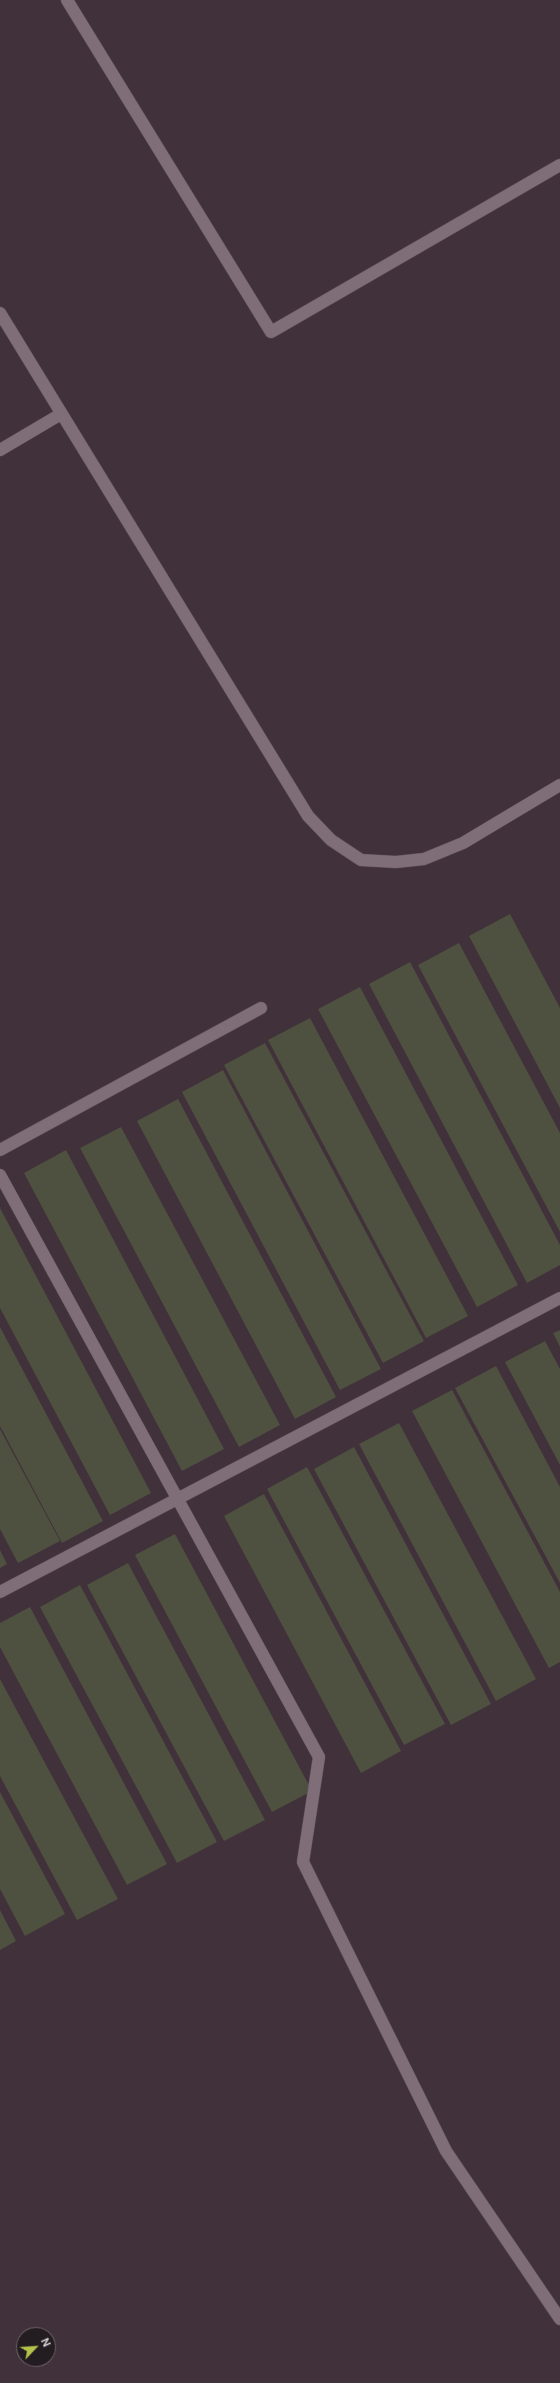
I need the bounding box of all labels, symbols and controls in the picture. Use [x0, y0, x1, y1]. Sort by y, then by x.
north arrow [16, 2327, 56, 2367]
text: N [38, 2336, 54, 2349]

